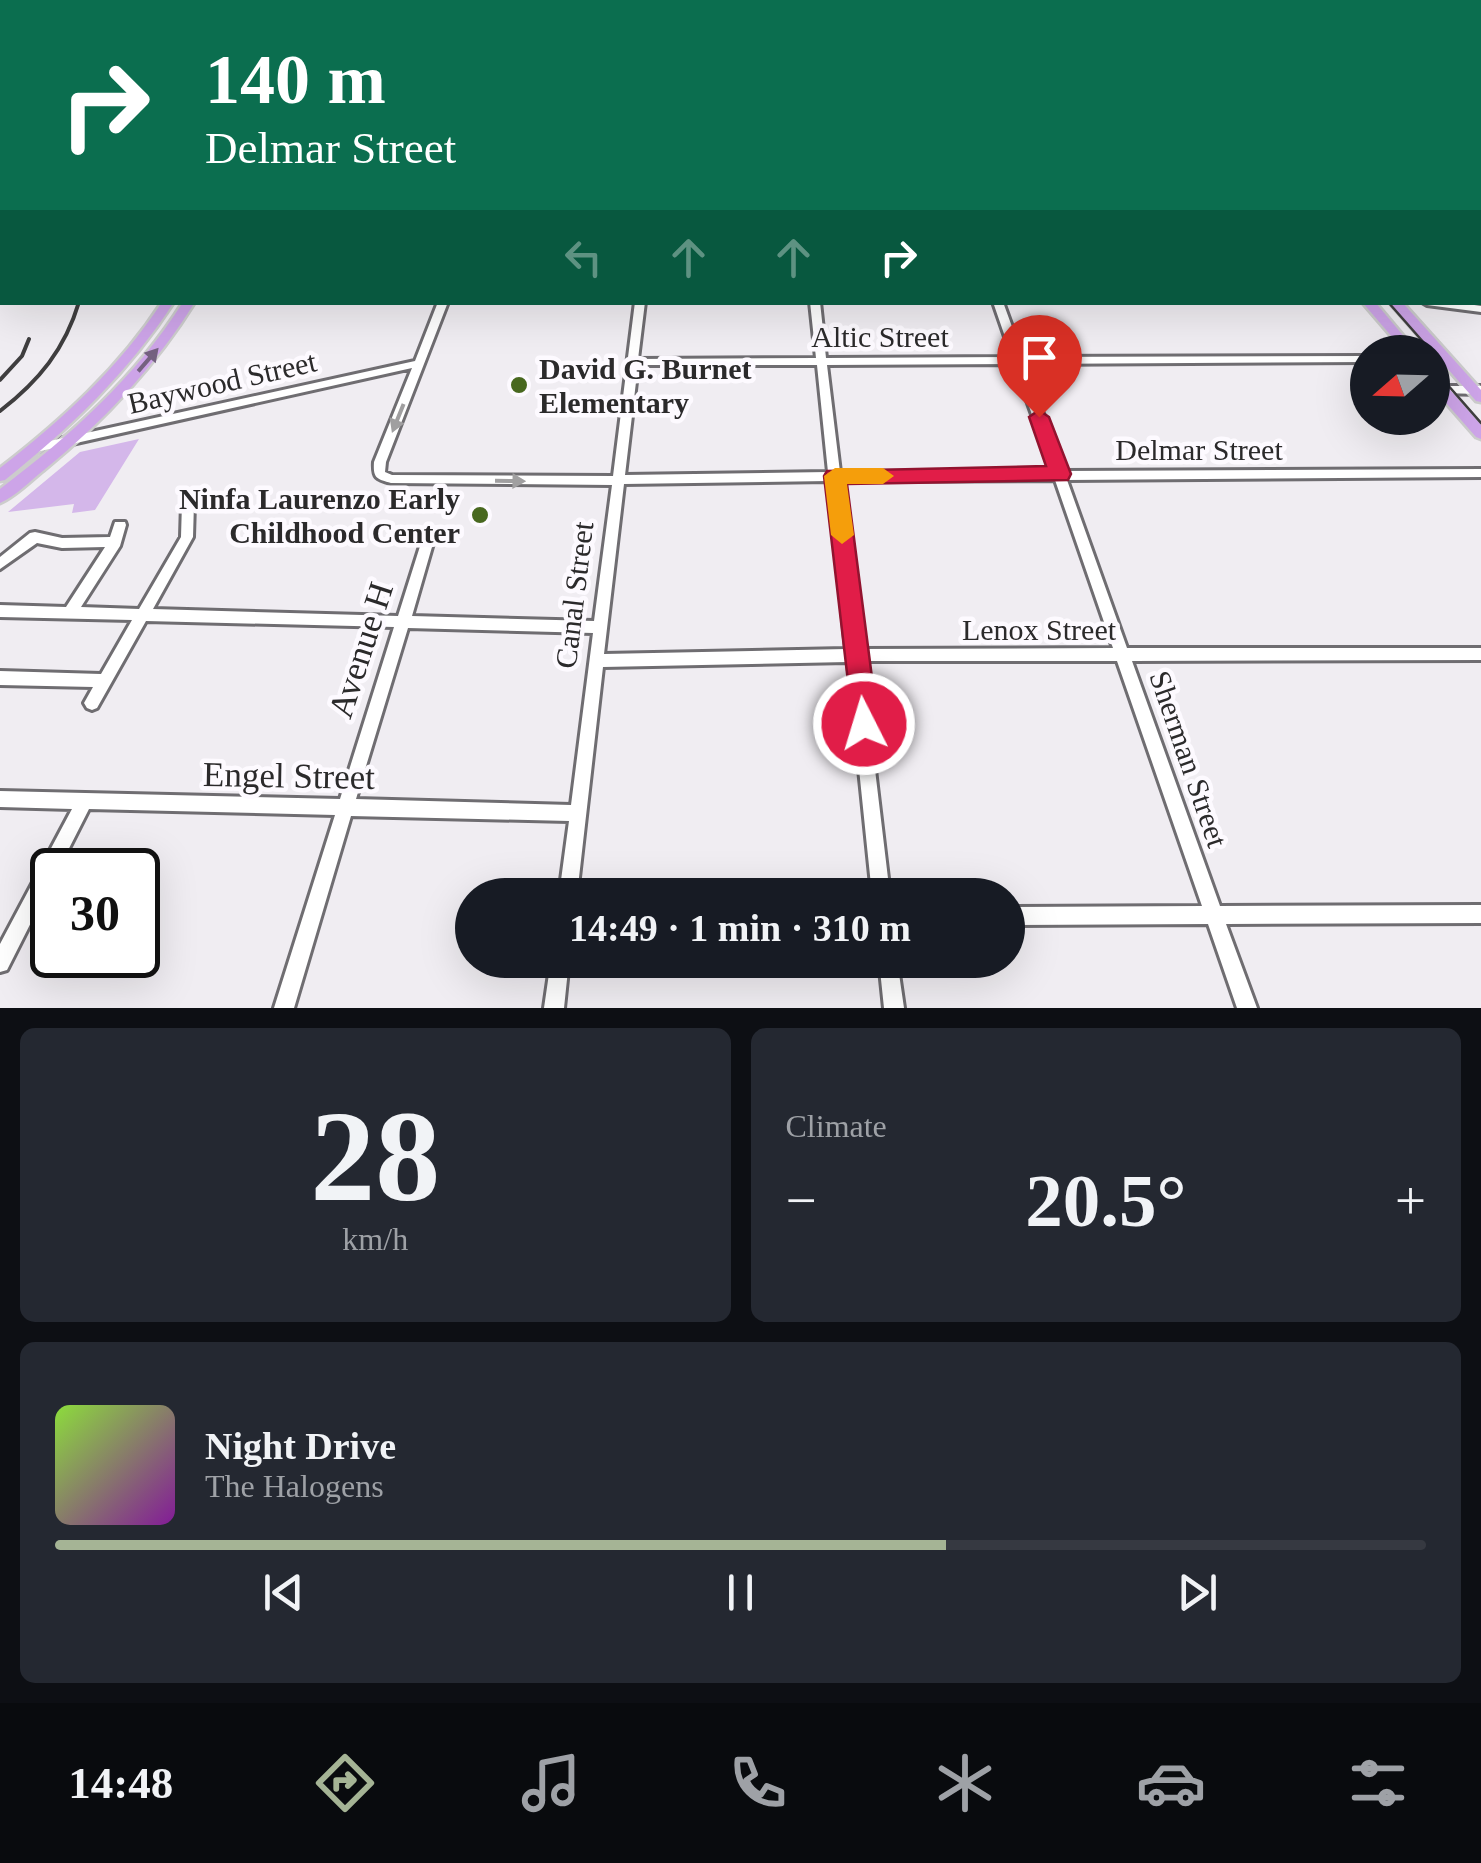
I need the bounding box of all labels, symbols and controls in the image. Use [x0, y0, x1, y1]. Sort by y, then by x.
icon: right [40, 40, 170, 170]
text: 140 m [205, 41, 386, 118]
text: Delmar Street [205, 123, 456, 173]
icon: left [556, 230, 611, 285]
icon: ahead [661, 230, 716, 285]
icon: ahead [766, 230, 821, 285]
icon: right [871, 230, 926, 285]
pin [997, 315, 1082, 418]
street label: Altic Street [811, 320, 949, 353]
icon: arrive [1012, 330, 1067, 385]
north arrow [1350, 335, 1450, 435]
map controls [1350, 335, 1450, 435]
street label: Baywood Street [125, 344, 320, 420]
one-way arrow [137, 348, 159, 373]
place label: David G. Burnet Elementary [539, 352, 752, 419]
marker: David G. Burnet Elementary [508, 374, 530, 396]
one-way arrow [389, 403, 405, 433]
street label: Delmar Street [1115, 433, 1283, 466]
one-way arrow [495, 473, 527, 489]
place label: Ninfa Laurenzo Early Childhood Center [179, 482, 460, 549]
marker: Ninfa Laurenzo Early Childhood Center [469, 504, 491, 526]
street label: Canal Street [549, 519, 599, 670]
street label: Avenue H [321, 577, 401, 723]
street label: Lenox Street [962, 613, 1117, 646]
street label: Sherman Street [1143, 667, 1235, 852]
position arrow [812, 672, 916, 776]
street label: Engel Street [203, 755, 376, 797]
speed limit sign: 30 [30, 848, 160, 978]
text: 14:49 · 1 min · 310 m [569, 907, 911, 949]
text: 28 [310, 1084, 440, 1228]
text: Climate [786, 1108, 887, 1144]
text: 20.5° [1025, 1159, 1186, 1242]
text: − [786, 1170, 817, 1231]
text: + [1395, 1170, 1426, 1231]
text: km/h [342, 1221, 408, 1257]
text: Night Drive [205, 1425, 396, 1467]
text: The Halogens [205, 1468, 384, 1504]
icon: previous [256, 1565, 311, 1620]
icon: pause [713, 1565, 768, 1620]
icon: next [1170, 1565, 1225, 1620]
icon: directions [310, 1748, 380, 1818]
icon: music [516, 1748, 586, 1818]
icon: phone [723, 1748, 793, 1818]
icon: climate [930, 1748, 1000, 1818]
icon: car [1136, 1748, 1206, 1818]
icon: filters [1343, 1748, 1413, 1818]
text: 14:48 [68, 1758, 173, 1808]

